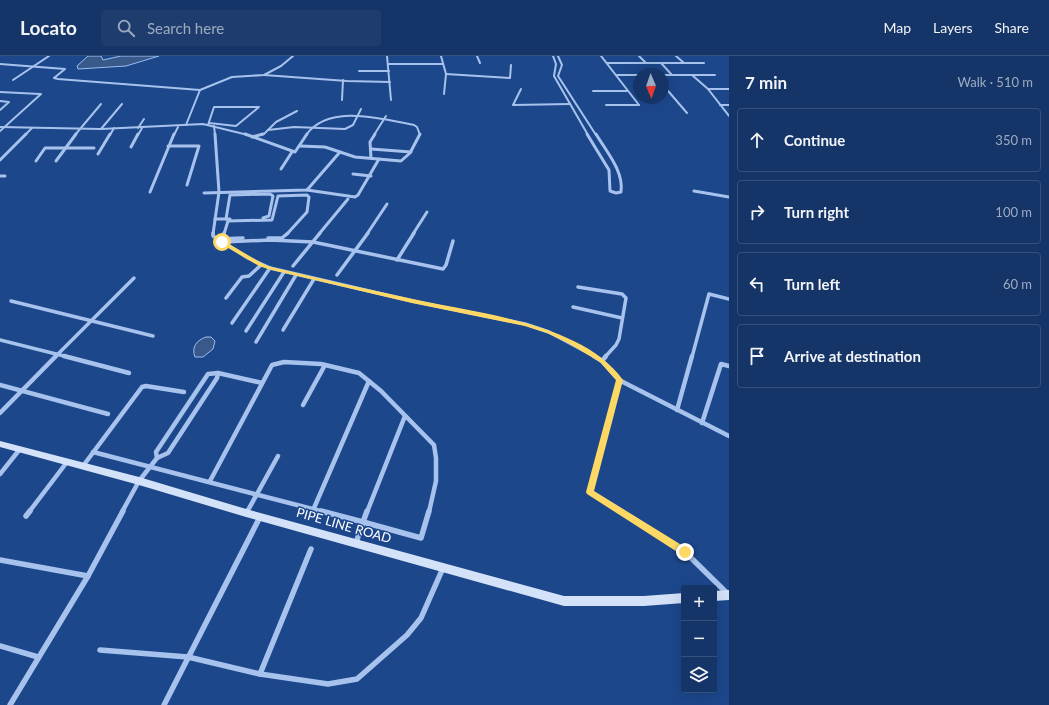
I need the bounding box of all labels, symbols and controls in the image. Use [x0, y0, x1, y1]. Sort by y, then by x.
search box [101, 10, 381, 46]
text: Locato [20, 16, 77, 39]
icon: search [115, 17, 137, 39]
text: Search here [147, 19, 224, 37]
text: Map [883, 19, 911, 36]
text: Layers [933, 19, 973, 36]
text: Share [995, 19, 1029, 36]
north arrow [633, 68, 669, 104]
text: 7 min [745, 72, 787, 93]
text: Walk · 510 m [957, 74, 1033, 90]
icon: ahead [746, 129, 768, 151]
text: Continue [784, 131, 845, 149]
text: 350 m [995, 132, 1032, 148]
icon: right [746, 201, 768, 223]
text: Turn right [784, 203, 849, 221]
text: 100 m [995, 204, 1032, 220]
route start [213, 233, 231, 251]
icon: left [746, 273, 768, 295]
text: Turn left [784, 275, 840, 293]
text: 60 m [1003, 276, 1032, 292]
icon: arrive [746, 345, 768, 367]
text: Arrive at destination [784, 347, 921, 365]
street label: PIPE LINE ROAD [295, 504, 393, 546]
route end [676, 543, 694, 561]
map controls [681, 585, 717, 693]
button: + [681, 585, 717, 621]
button: − [681, 621, 717, 657]
button: layers [681, 657, 717, 693]

